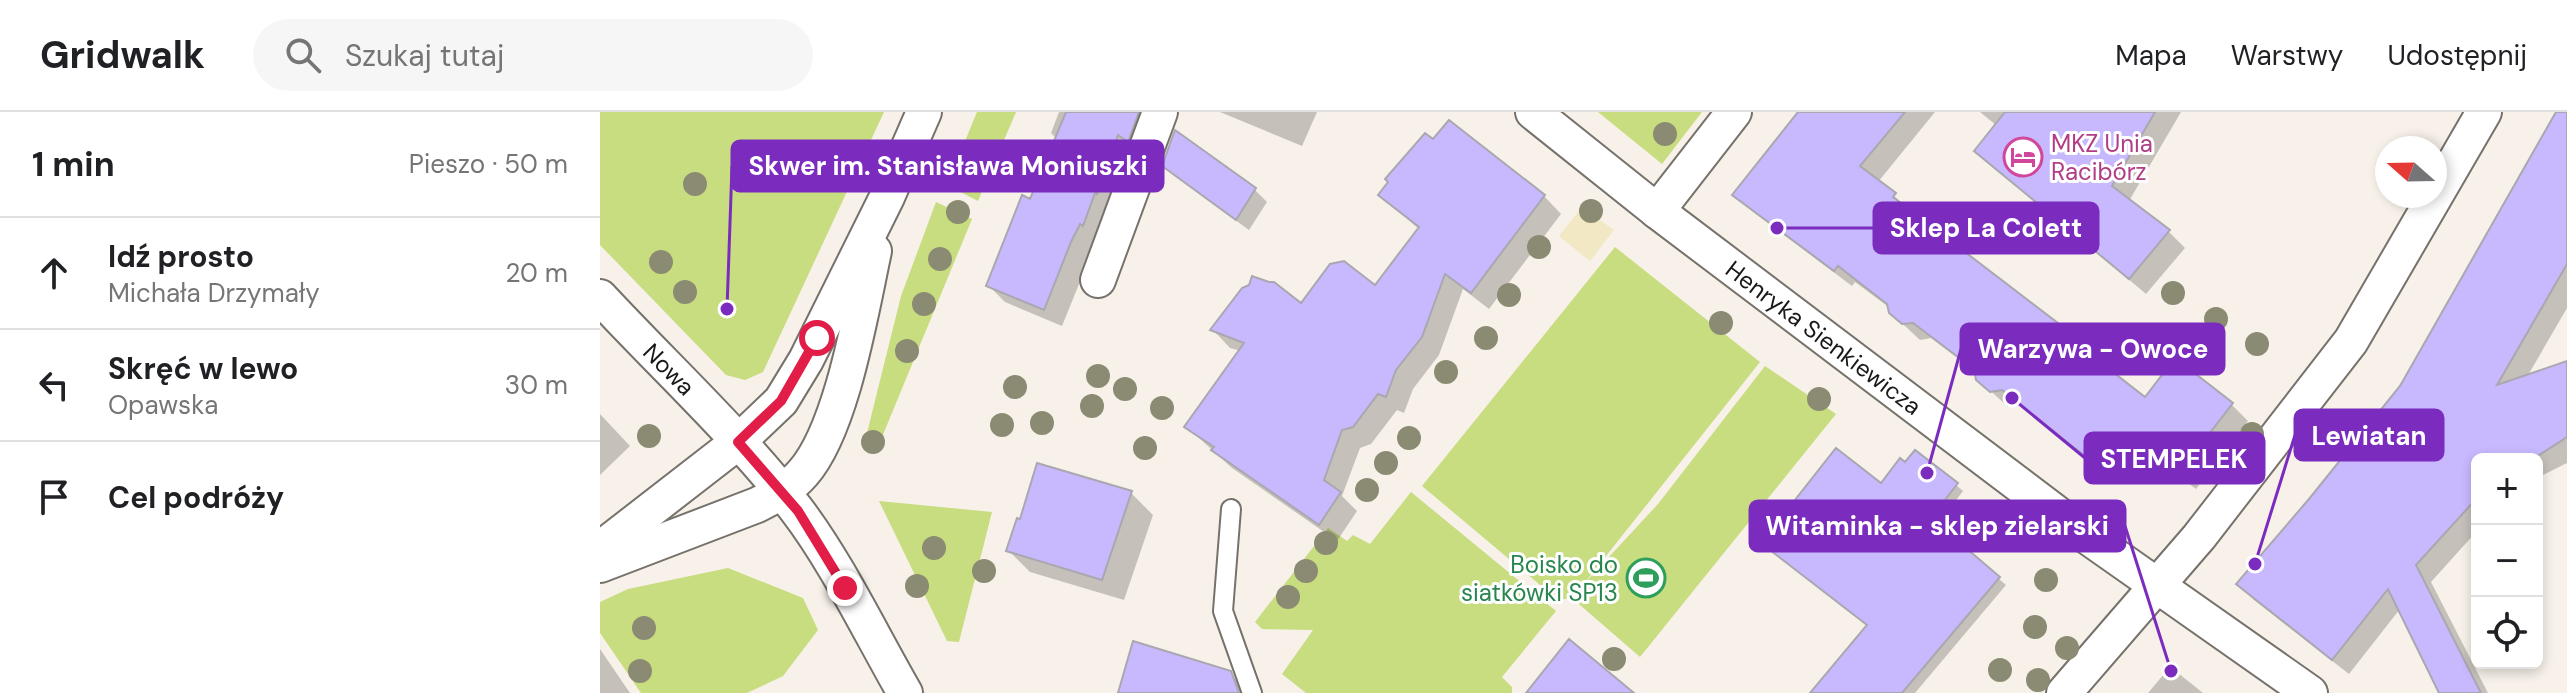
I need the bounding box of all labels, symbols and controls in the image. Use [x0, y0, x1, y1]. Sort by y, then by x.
search box [253, 19, 813, 91]
text: Gridwalk [40, 30, 205, 80]
icon: search [281, 33, 325, 77]
text: Szukaj tutaj [345, 36, 504, 75]
text: Mapa [2115, 37, 2187, 74]
text: Warstwy [2231, 37, 2343, 74]
text: Udostępnij [2387, 37, 2527, 74]
place label: MKZ Unia Racibórz [2051, 128, 2153, 187]
hotel icon: MKZ Unia Racibórz [2002, 136, 2044, 178]
north arrow [2375, 136, 2447, 208]
callout: Skwer im. Stanisława Moniuszki [732, 141, 1163, 191]
text: 1 min [32, 142, 115, 187]
text: Pieszo · 50 m [409, 147, 568, 181]
text: Skwer im. Stanisława Moniuszki [748, 149, 1148, 183]
callout: Sklep La Colett [1874, 203, 2098, 253]
text: Sklep La Colett [1890, 211, 2082, 245]
text: Idź prosto [108, 237, 254, 276]
icon: ahead [32, 251, 76, 295]
street label: Henryka Sienkiewicza [1720, 253, 1928, 421]
text: 20 m [505, 256, 568, 290]
text: Michała Drzymały [108, 276, 320, 310]
route start [799, 320, 835, 356]
callout: Warzywa - Owoce [1961, 324, 2224, 374]
text: Warzywa - Owoce [1978, 332, 2208, 366]
street label: Nowa [637, 336, 702, 402]
text: Skręć w lewo [108, 349, 298, 388]
icon: left [32, 363, 76, 407]
text: 30 m [505, 368, 568, 402]
text: Opawska [108, 388, 218, 422]
callout: Lewiatan [2295, 410, 2443, 460]
text: Lewiatan [2311, 419, 2427, 453]
callout: STEMPELEK [2085, 433, 2264, 483]
text: STEMPELEK [2100, 442, 2248, 476]
map controls [2471, 453, 2543, 669]
button: + [2471, 453, 2543, 525]
icon: arrive [32, 475, 76, 519]
text: Cel podróży [108, 478, 284, 517]
callout: Witaminka - sklep zielarski [1750, 501, 2125, 551]
text: Witaminka - sklep zielarski [1765, 509, 2109, 543]
button: − [2471, 525, 2543, 597]
place label: Boisko do siatkówki SP13 [1461, 549, 1618, 608]
sports icon: Boisko do siatkówki SP13 [1625, 557, 1667, 599]
route end [827, 570, 863, 606]
button: locate [2471, 597, 2543, 669]

